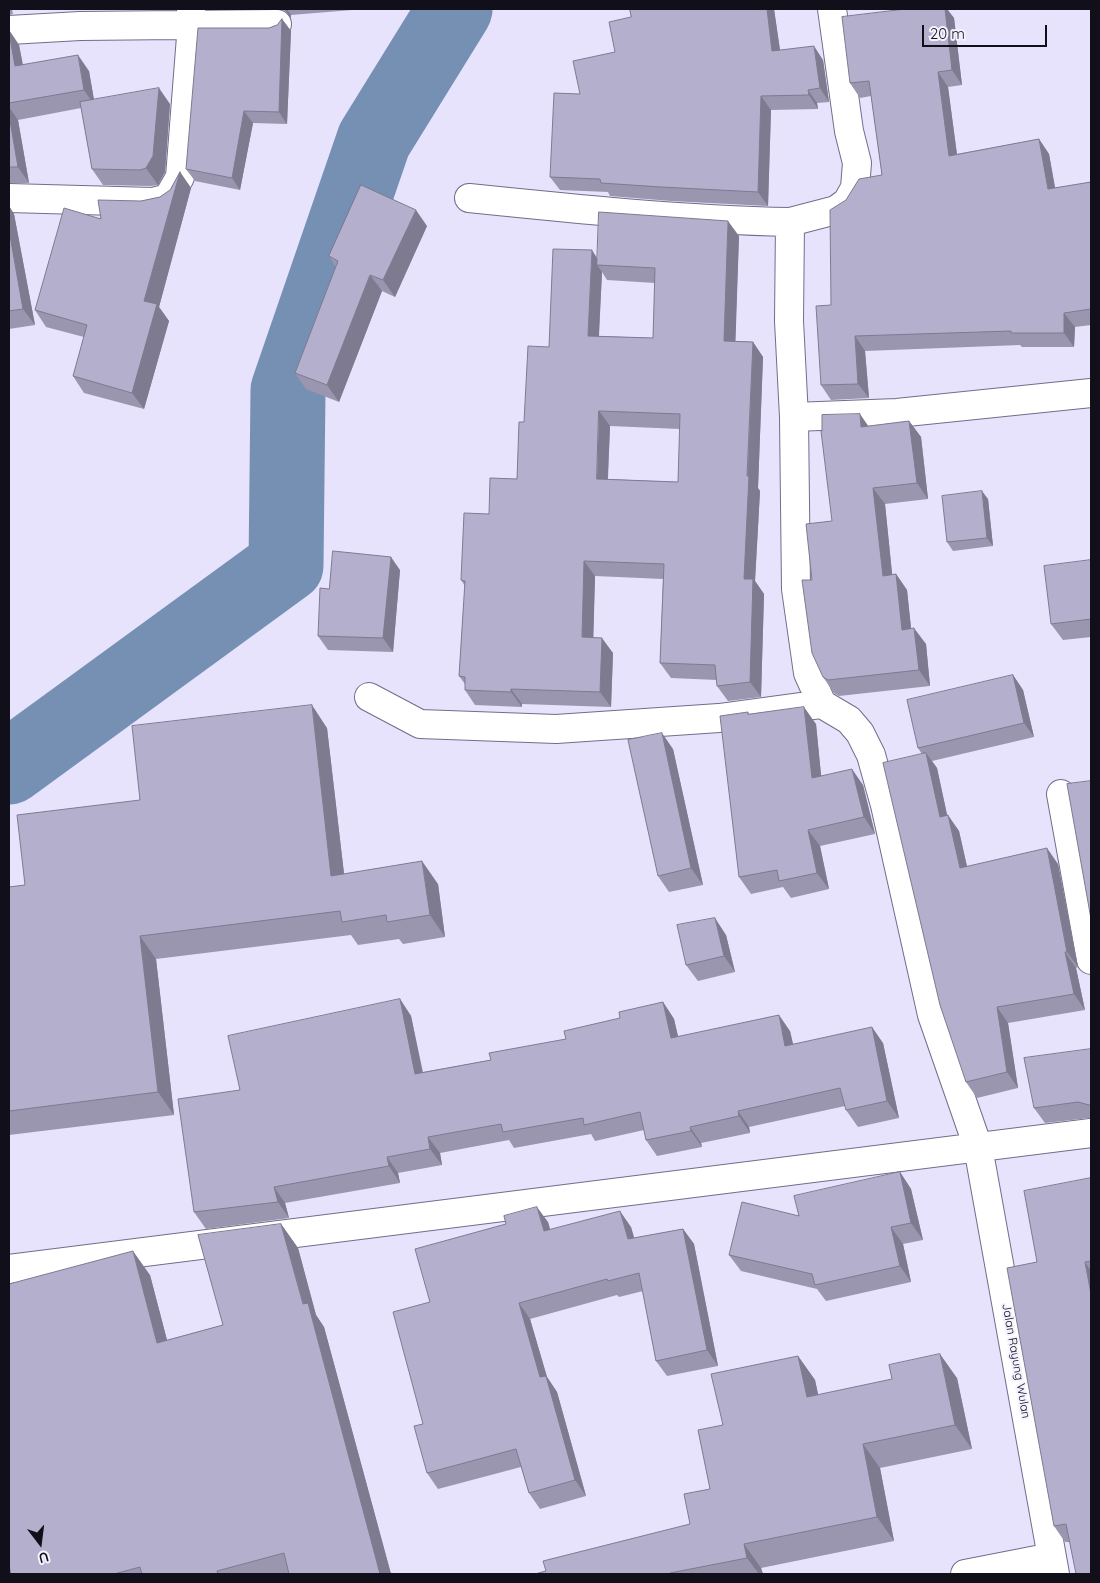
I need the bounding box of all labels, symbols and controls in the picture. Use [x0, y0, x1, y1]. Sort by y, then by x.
scale bar [925, 15, 1050, 47]
text: 20 m [930, 24, 965, 43]
street label: Jalan Rayung Wulan [999, 1302, 1033, 1420]
north arrow [15, 1518, 65, 1568]
text: U [37, 1548, 51, 1567]

